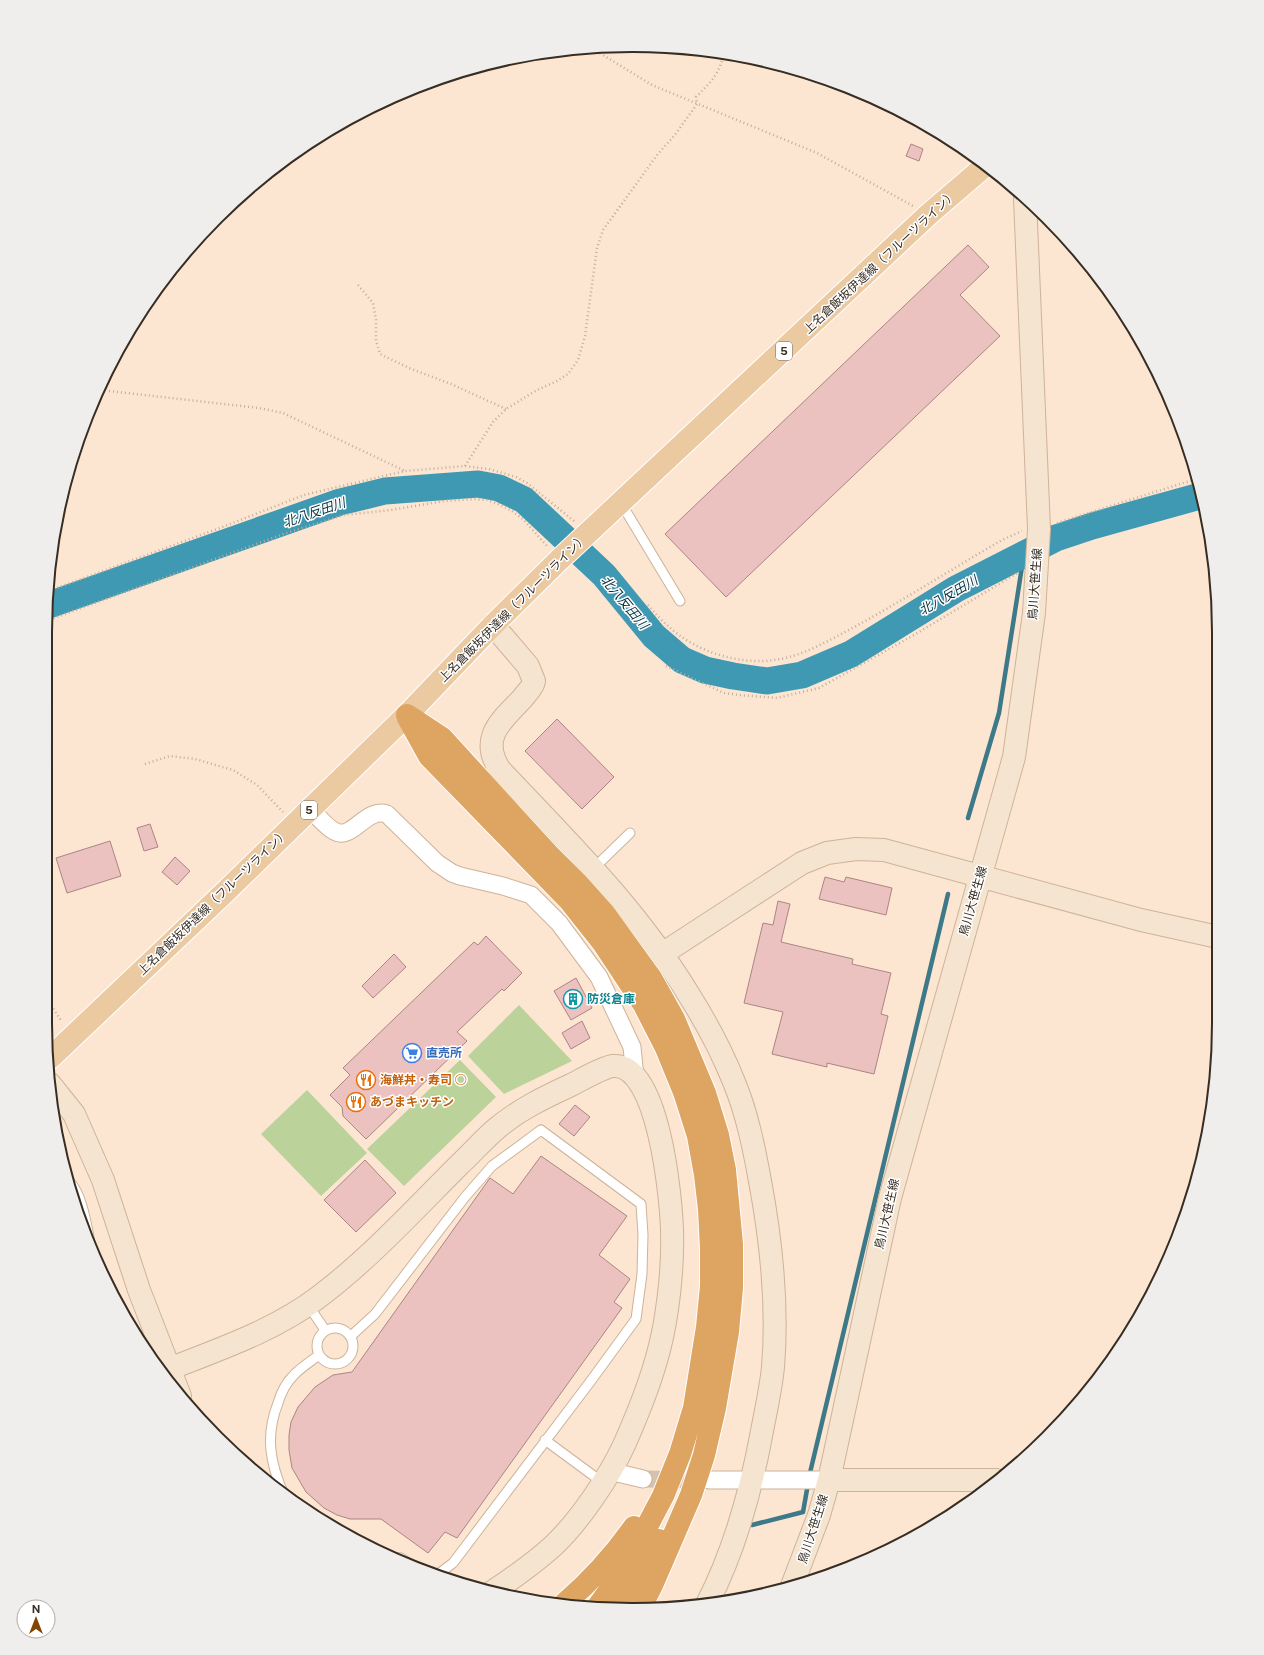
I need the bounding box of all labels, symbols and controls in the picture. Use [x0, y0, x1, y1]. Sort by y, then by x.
street label: 上名倉飯坂伊達線（フルーツライン） [801, 187, 959, 337]
road number: 5 [776, 342, 792, 360]
water label: 北八反田川 [281, 494, 349, 530]
street label: 上名倉飯坂伊達線（フルーツライン） [436, 531, 590, 685]
street label: 鳥川大笹生線 [1026, 548, 1044, 620]
water label: 北八反田川 [916, 572, 982, 618]
water label: 北八反田川 [598, 573, 653, 634]
road number: 5 [301, 801, 317, 819]
street label: 上名倉飯坂伊達線（フルーツライン） [135, 826, 291, 978]
street label: 鳥川大笹生線 [956, 864, 990, 938]
building icon: 防災倉庫 [562, 988, 584, 1010]
place label: 防災倉庫 [587, 992, 635, 1006]
supermarket icon: 直売所 [401, 1042, 423, 1064]
place label: 直売所 [426, 1046, 462, 1060]
restaurant icon: 海鮮丼・寿司 ○ [355, 1069, 377, 1091]
place label: 海鮮丼・寿司 ○ [380, 1073, 467, 1087]
restaurant icon: あづまキッチン [345, 1091, 367, 1113]
place label: あづまキッチン [370, 1095, 454, 1109]
street label: 鳥川大笹生線 [872, 1177, 902, 1251]
street label: 鳥川大笹生線 [795, 1493, 831, 1565]
north arrow [16, 1599, 56, 1639]
text: N [32, 1603, 40, 1615]

